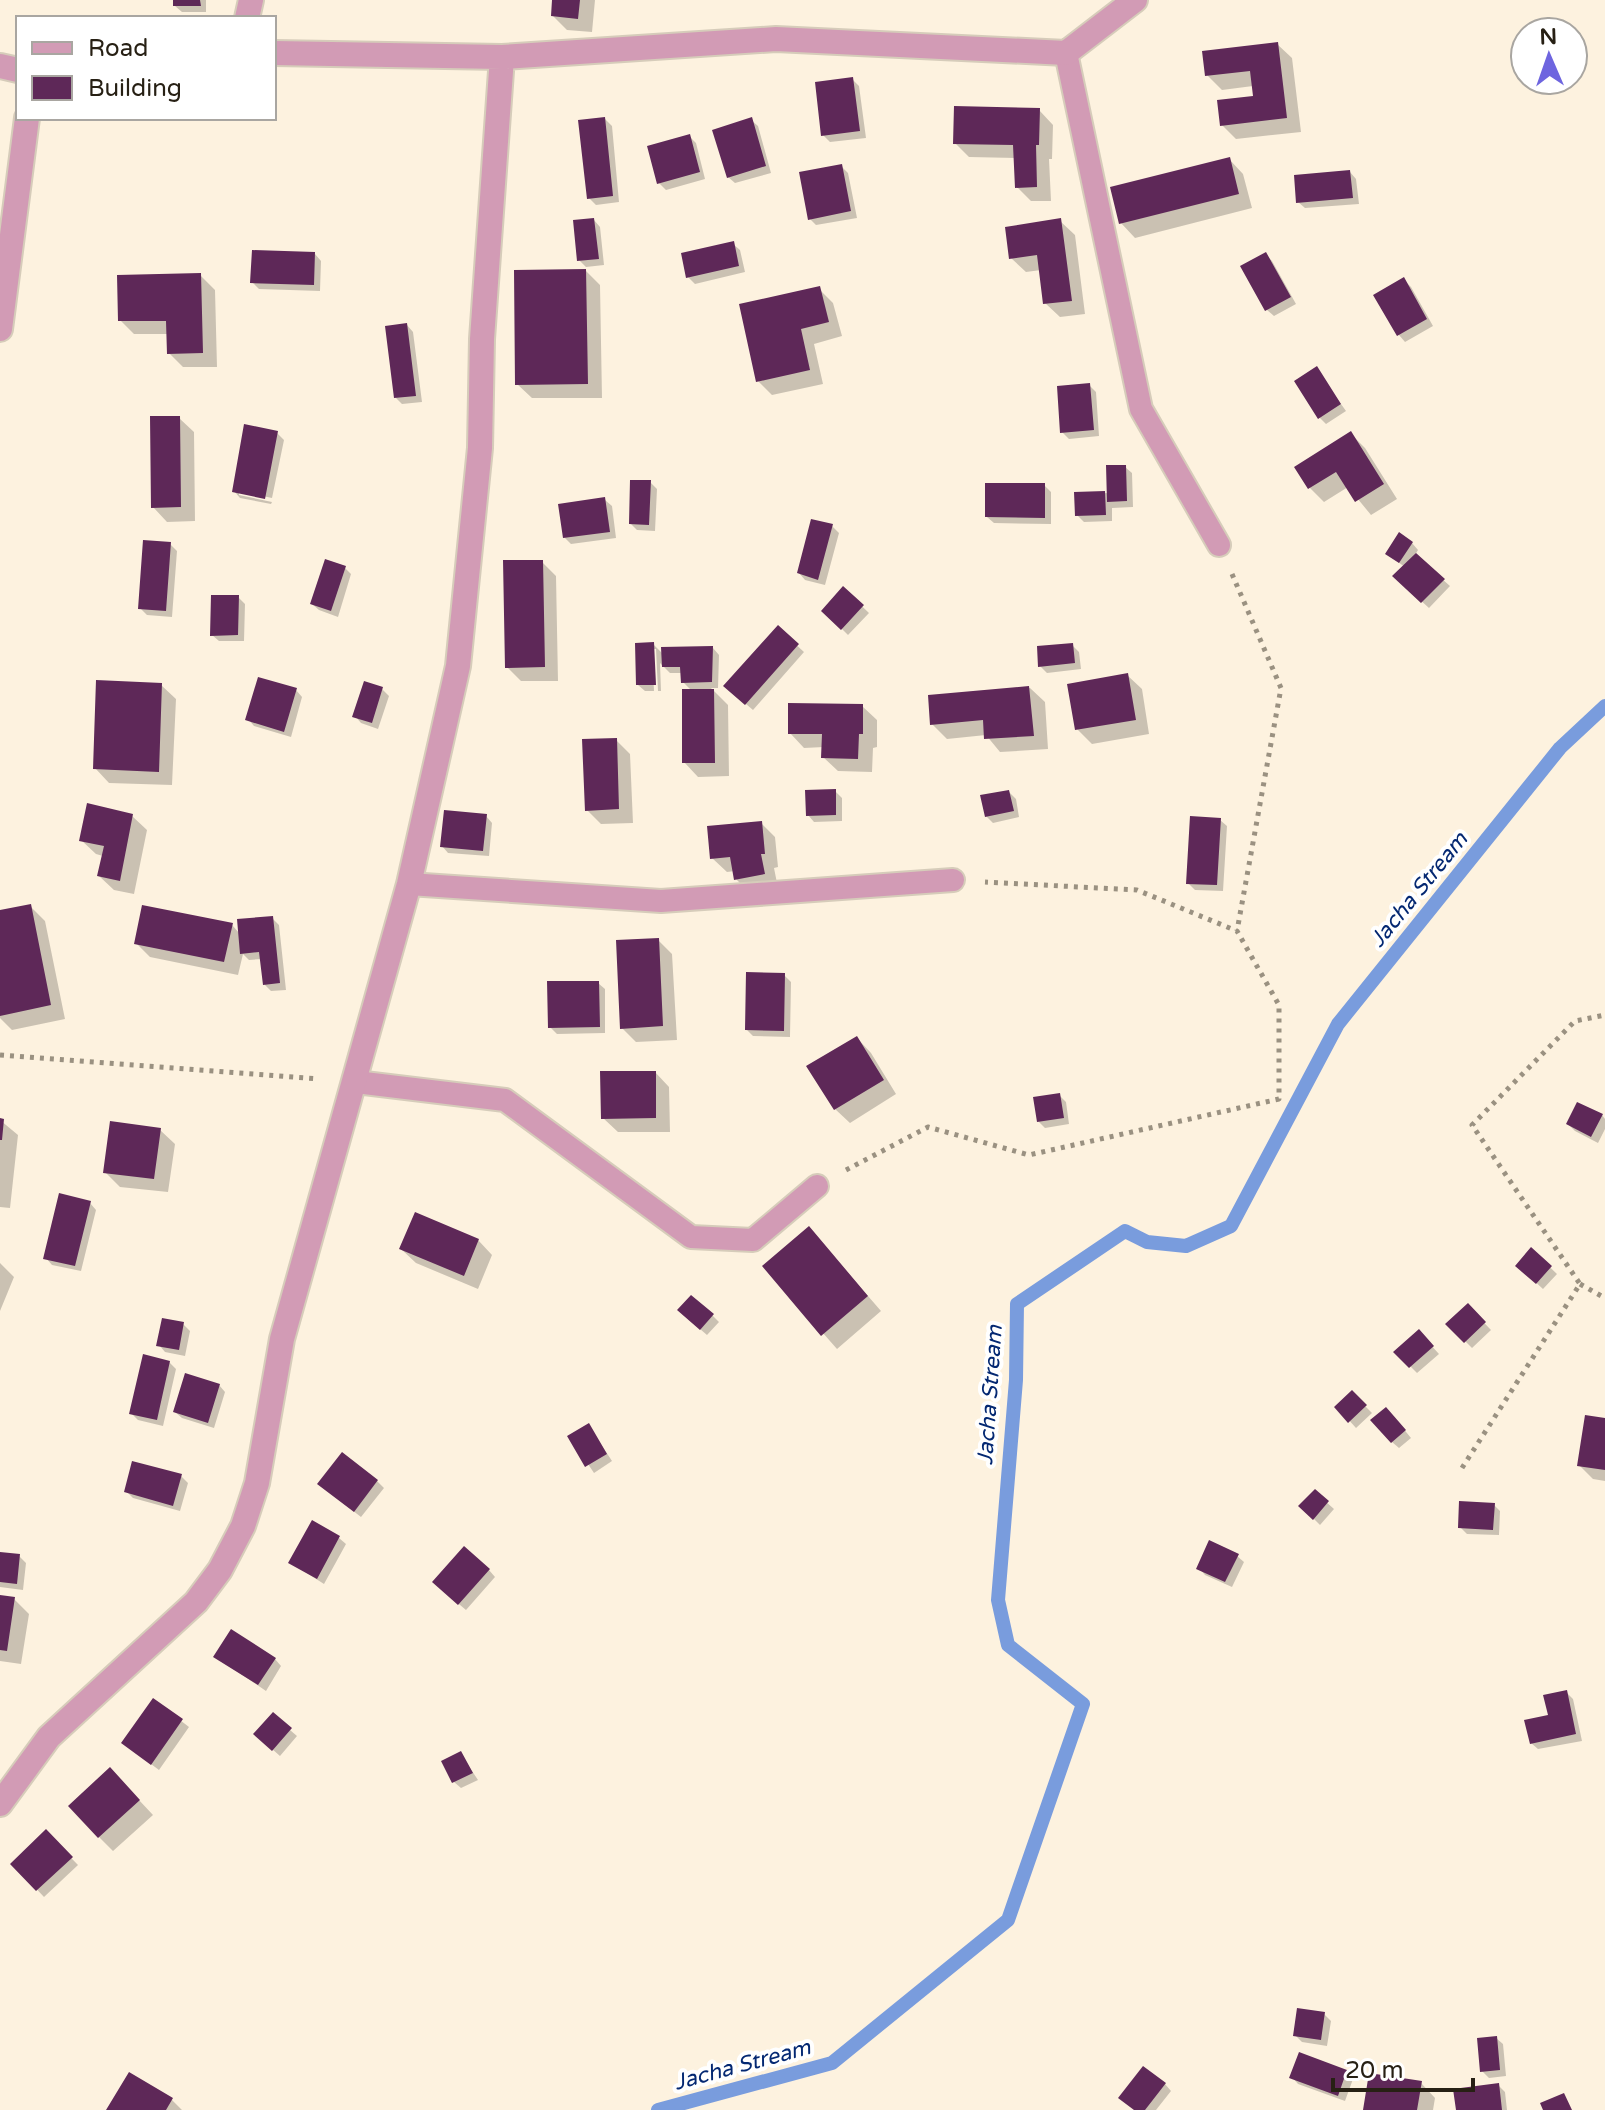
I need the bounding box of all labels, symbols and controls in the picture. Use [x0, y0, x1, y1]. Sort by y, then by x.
legend [16, 16, 276, 120]
north arrow [1509, 16, 1589, 96]
text: N [1539, 24, 1558, 50]
text: Road [88, 34, 148, 63]
text: Building [88, 74, 182, 103]
water label: Jacha Stream [1364, 826, 1474, 952]
water label: Jacha Stream [972, 1323, 1008, 1466]
water label: Jacha Stream [671, 2034, 814, 2096]
scale bar [1333, 2042, 1473, 2092]
text: 20 m [1345, 2056, 1403, 2085]

